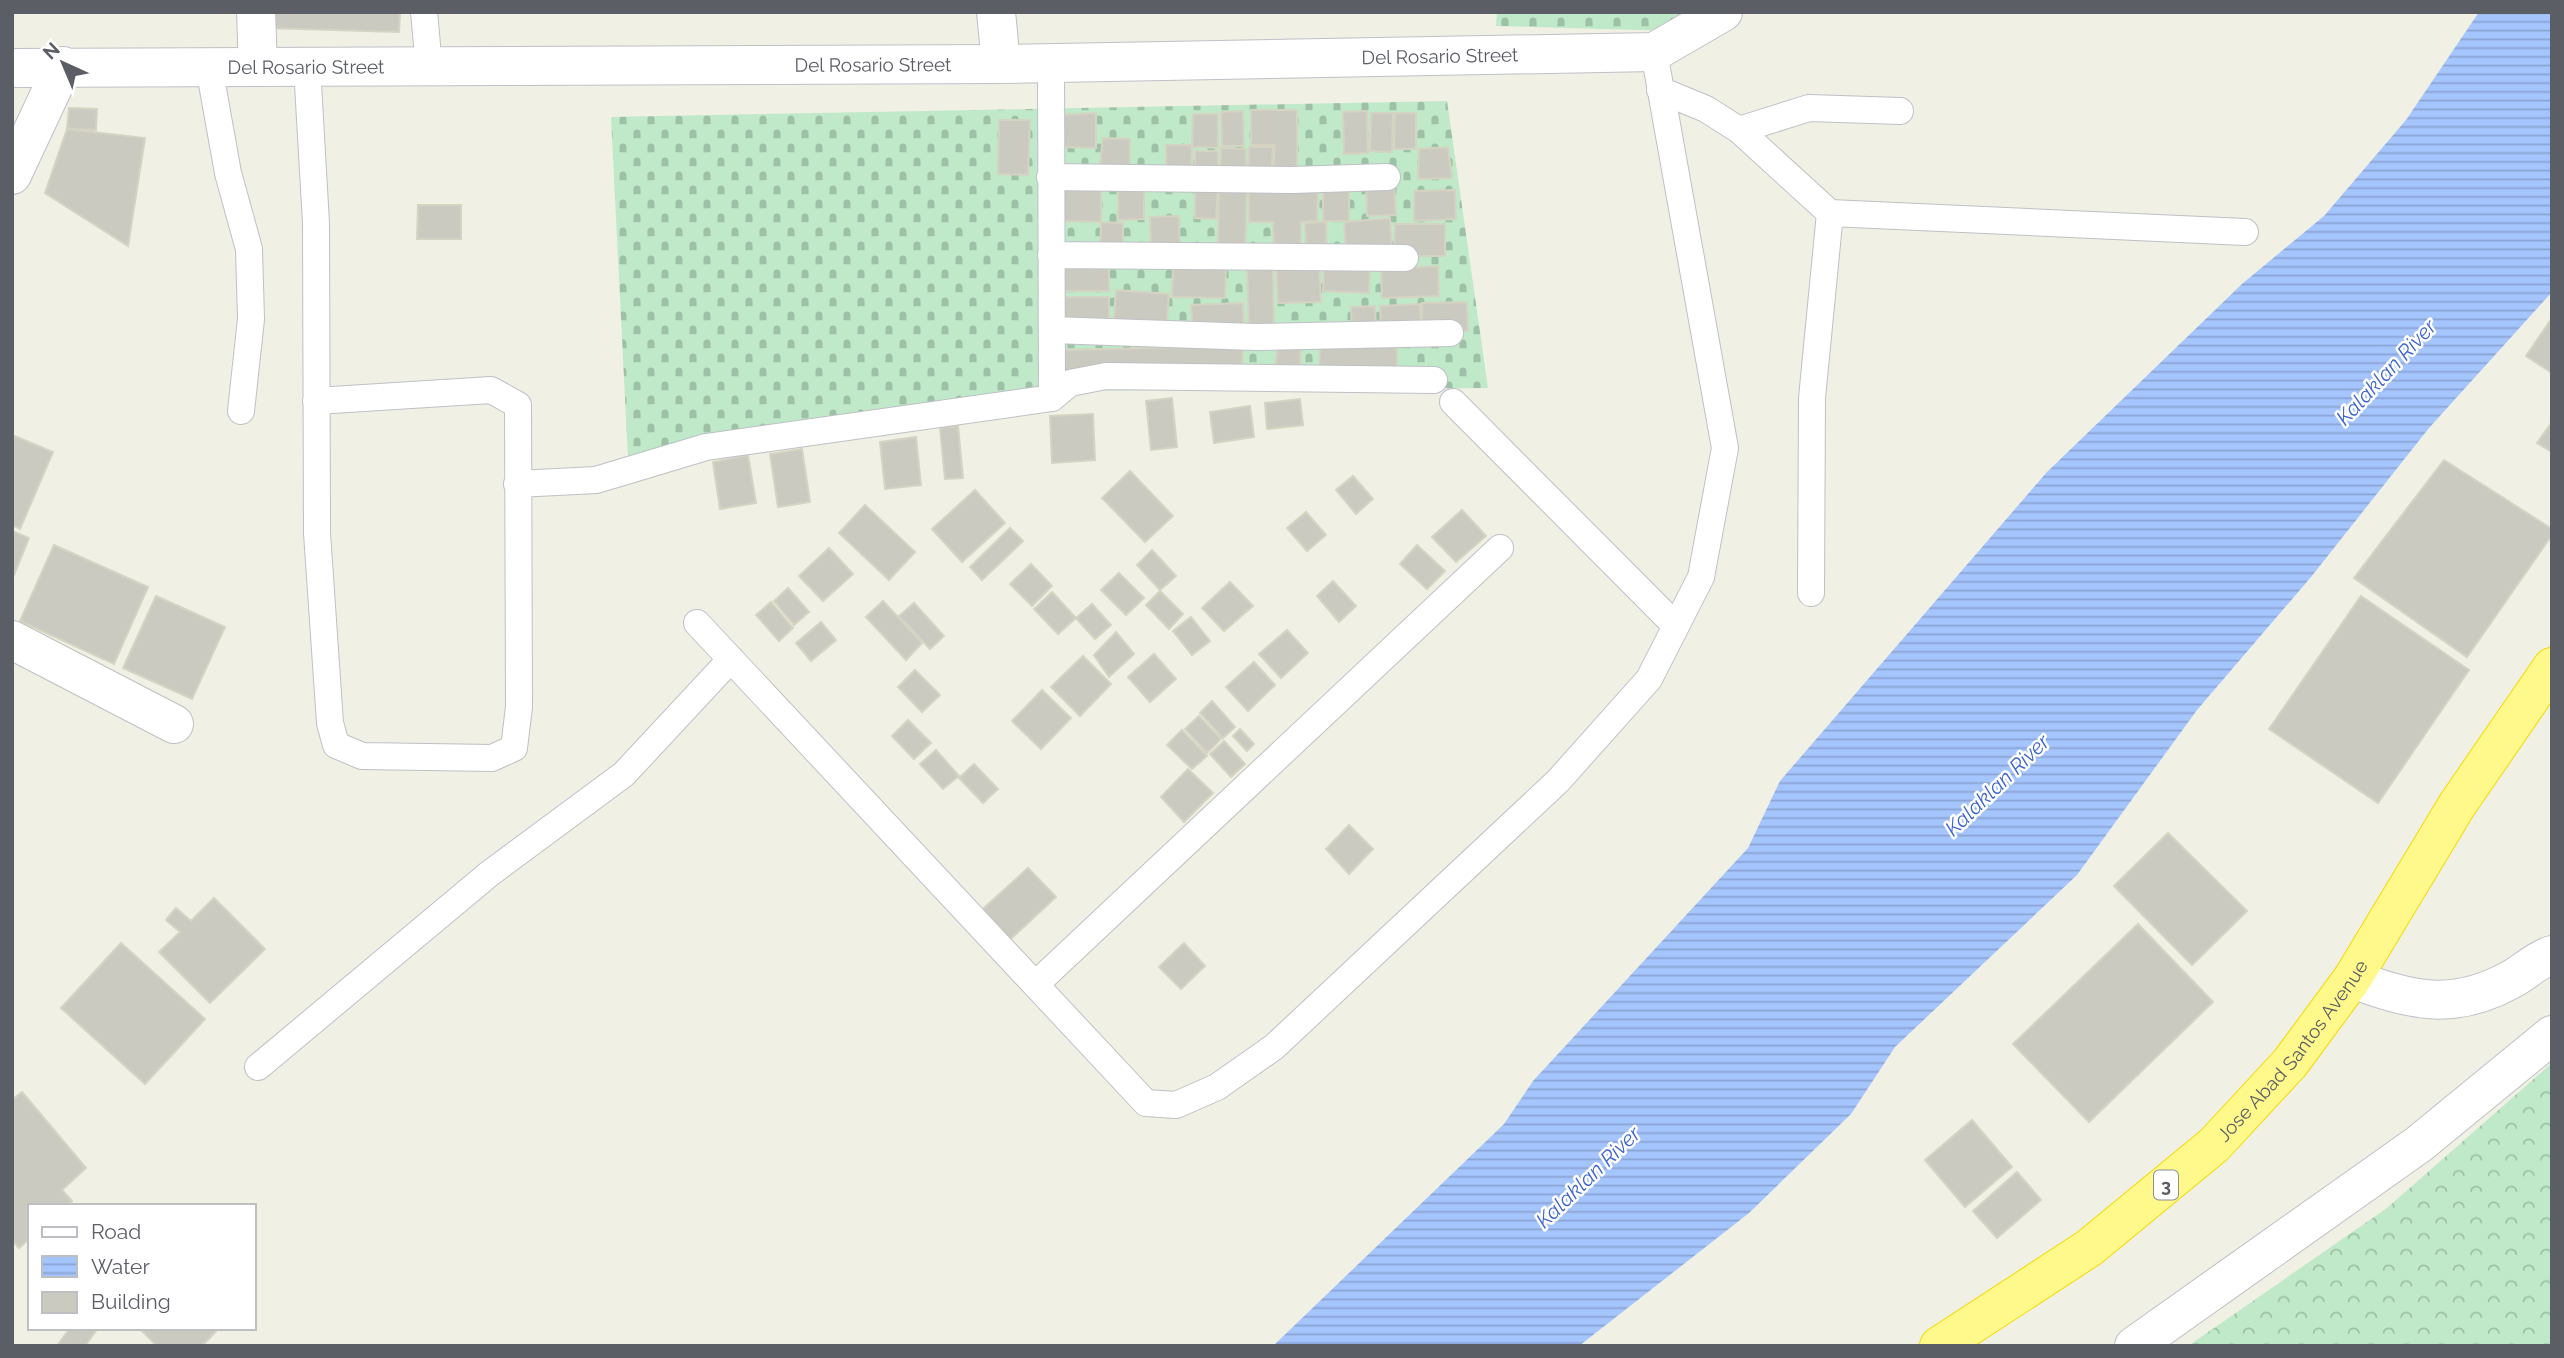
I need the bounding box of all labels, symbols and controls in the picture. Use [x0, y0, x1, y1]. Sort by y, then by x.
north arrow [28, 28, 98, 98]
text: N [38, 38, 64, 64]
street label: Del Rosario Street [1361, 43, 1519, 68]
street label: Del Rosario Street [794, 53, 952, 76]
street label: Del Rosario Street [228, 55, 385, 78]
water label: Kalaklan River [2331, 313, 2442, 430]
water label: Kalaklan River [1940, 728, 2055, 841]
street label: Jose Abad Santos Avenue [2212, 956, 2372, 1146]
water label: Kalaklan River [1531, 1120, 1646, 1233]
road number: 3 [2154, 1170, 2178, 1200]
legend [28, 1204, 256, 1330]
text: Road [91, 1219, 141, 1244]
text: Water [91, 1254, 150, 1279]
text: Building [91, 1289, 171, 1314]

